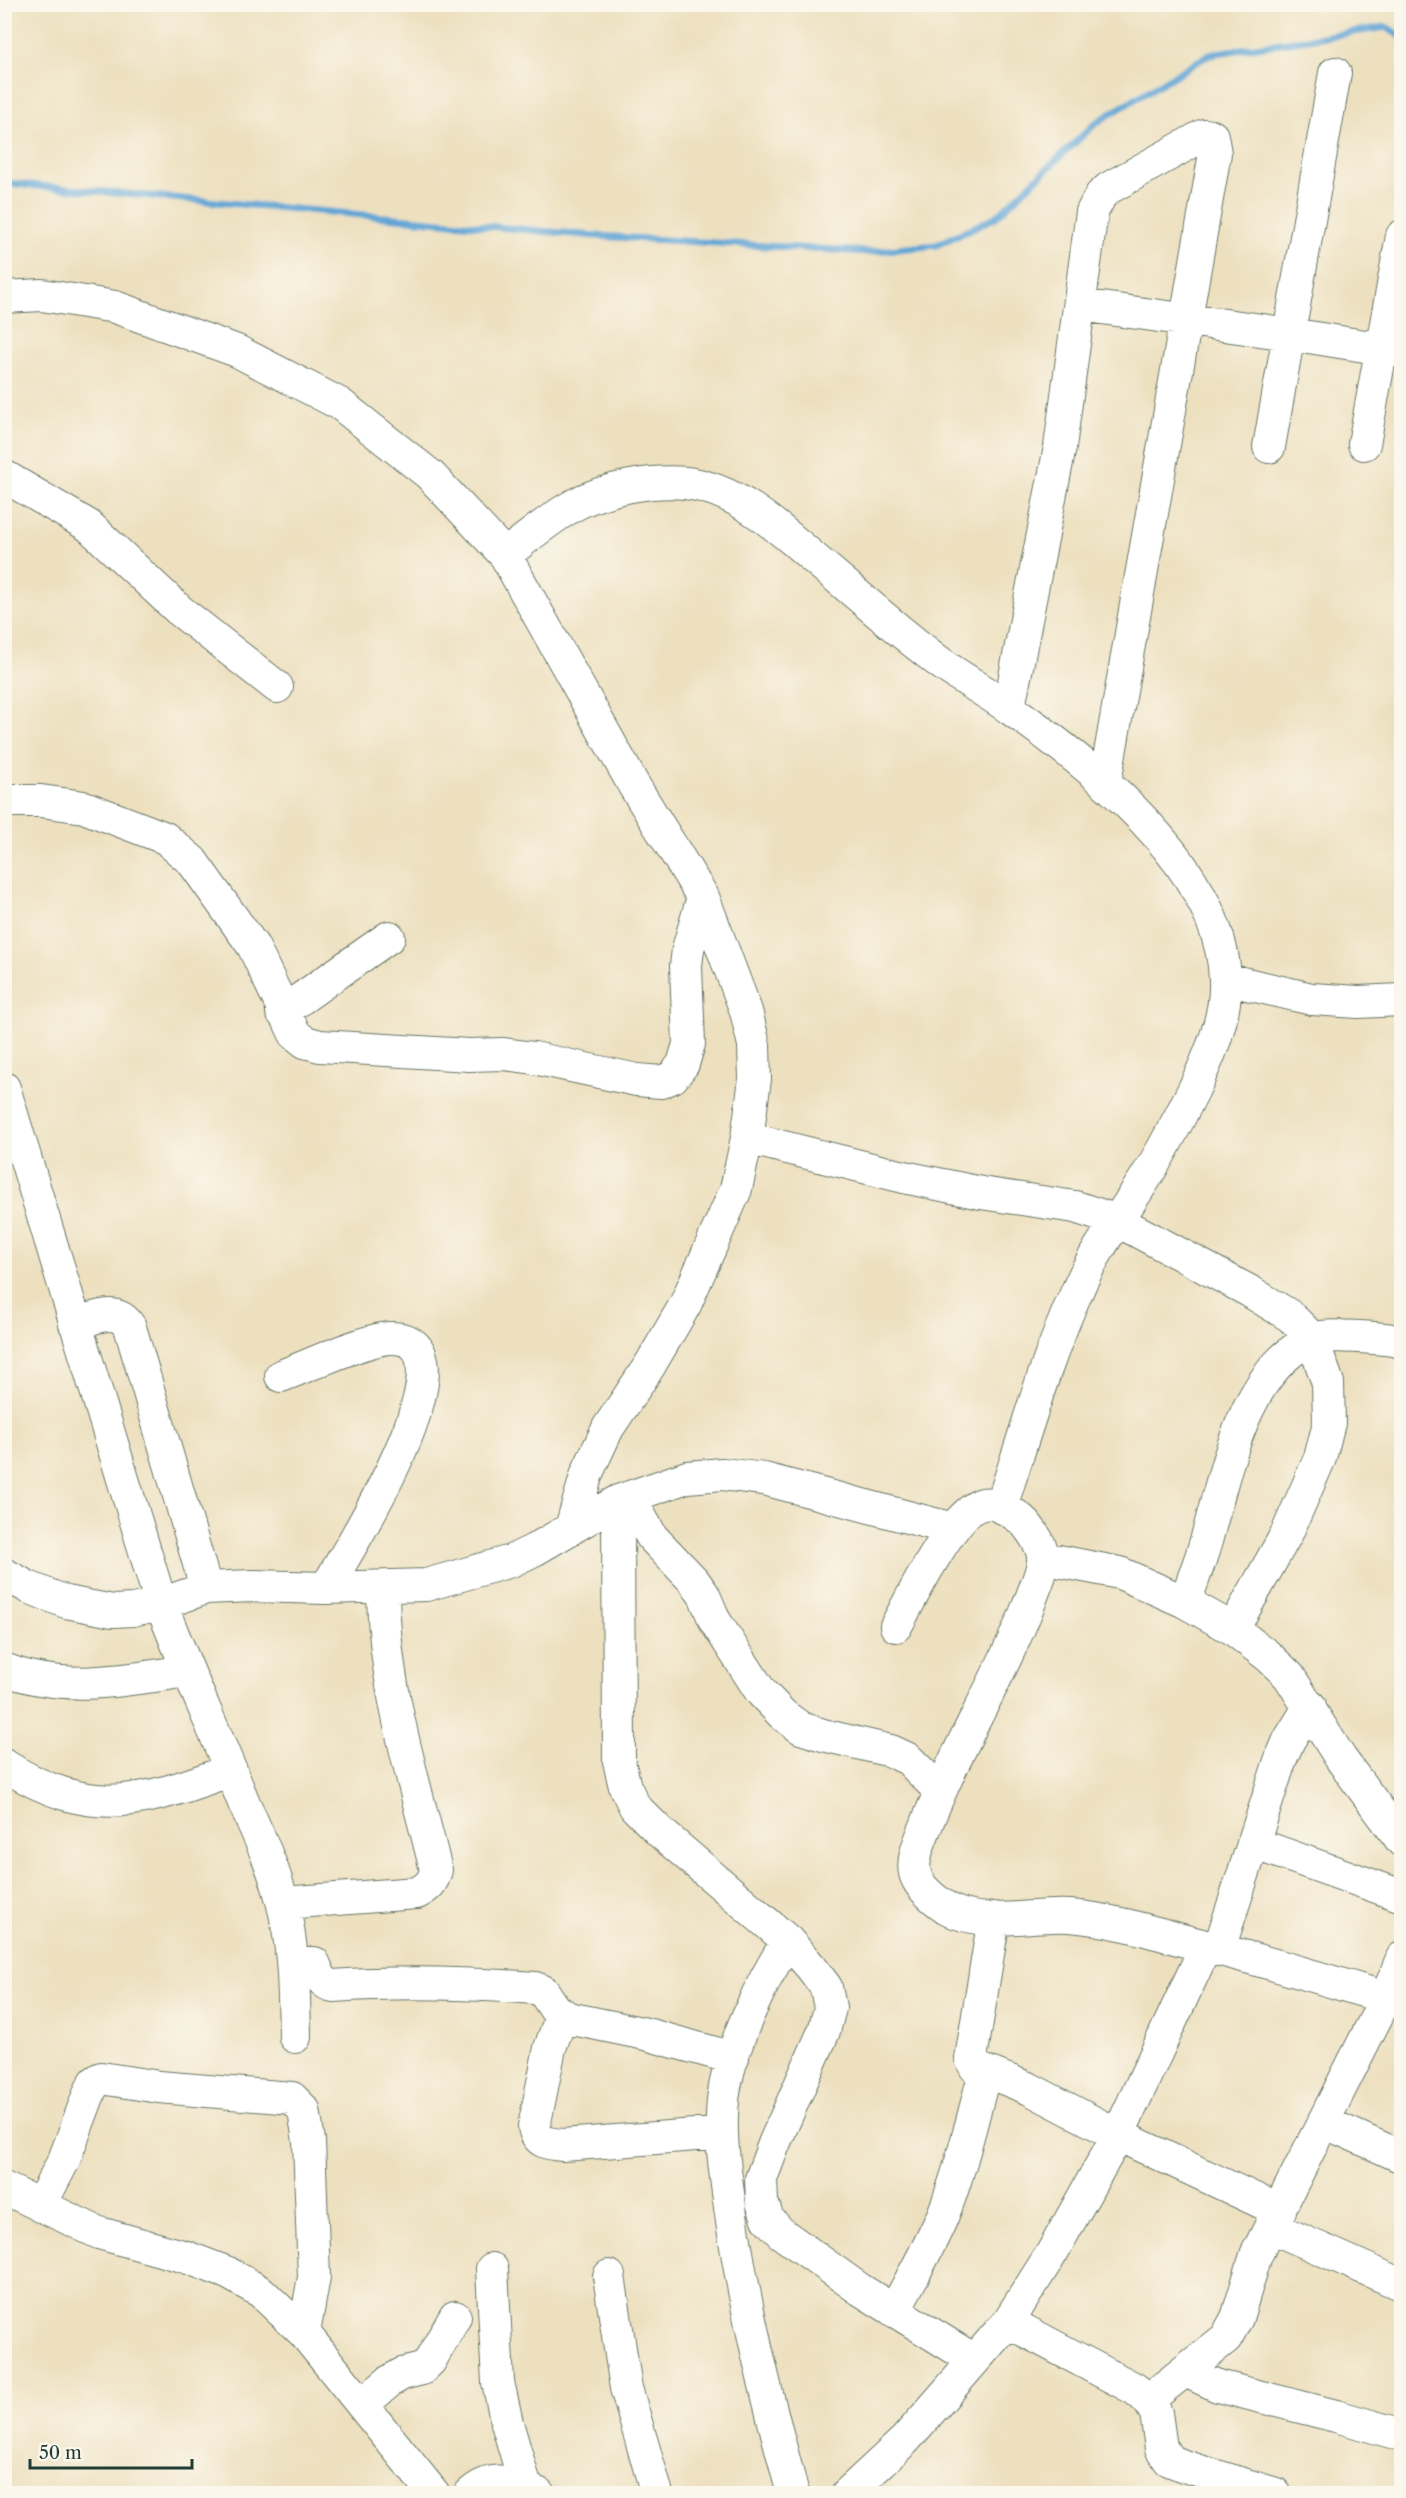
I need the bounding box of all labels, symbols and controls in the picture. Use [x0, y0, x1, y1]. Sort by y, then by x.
scale bar [30, 2432, 192, 2470]
text: 50 m [39, 2442, 82, 2464]

